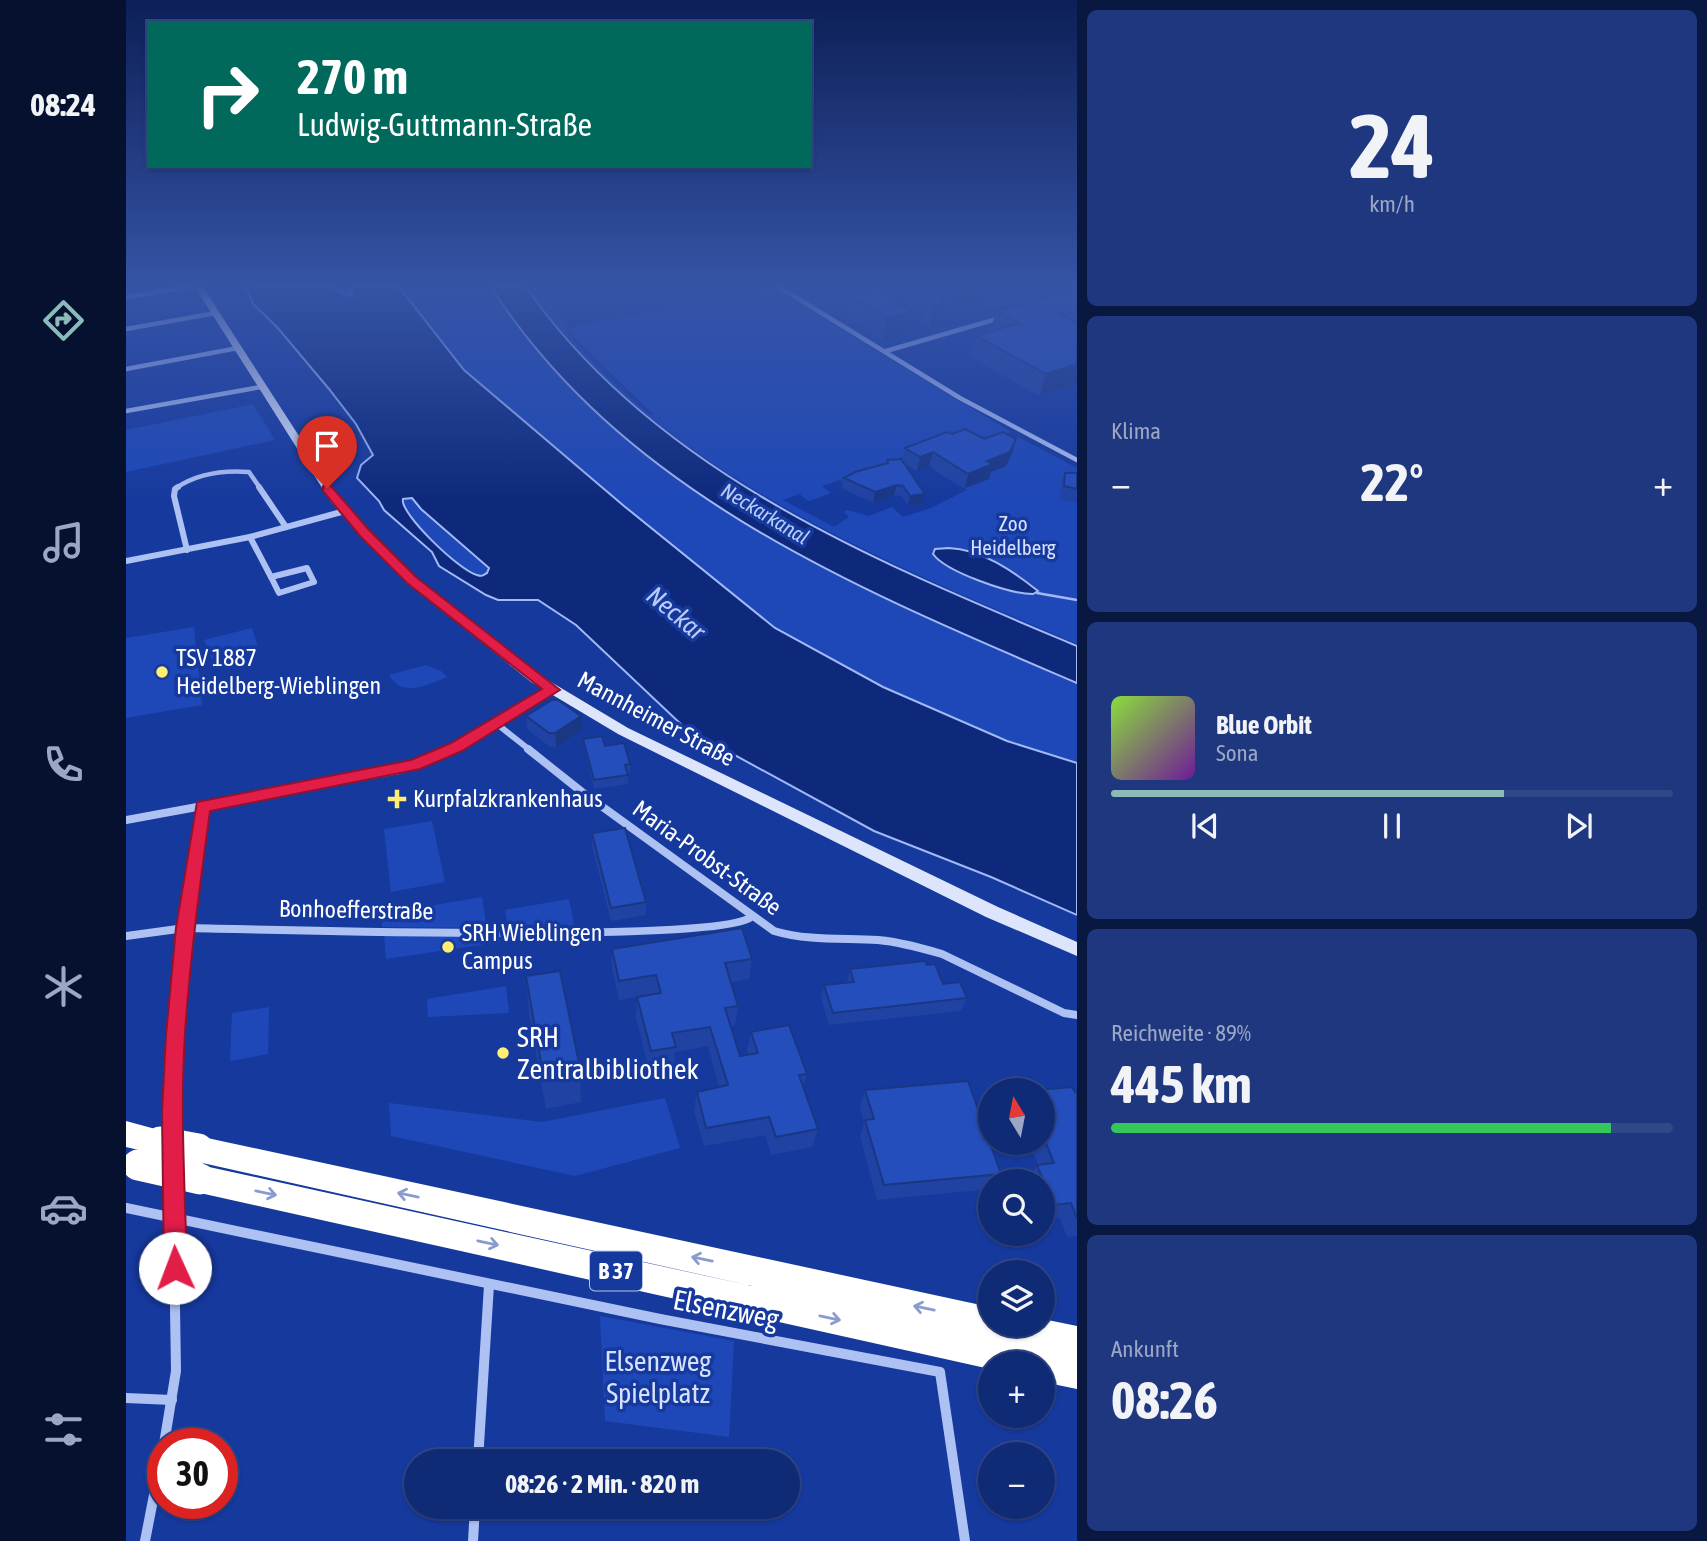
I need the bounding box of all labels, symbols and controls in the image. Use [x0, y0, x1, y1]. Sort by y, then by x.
text: 270 m [297, 48, 408, 104]
icon: right [182, 49, 273, 140]
text: 08:24 [30, 86, 96, 123]
text: 24 [1349, 93, 1435, 197]
text: Ludwig-Guttmann-Straße [297, 106, 592, 143]
text: km/h [1369, 191, 1415, 217]
icon: directions [39, 296, 88, 345]
pin [297, 416, 357, 488]
text: Klima [1111, 418, 1161, 444]
icon: arrive [308, 427, 346, 465]
text: 22° [1360, 452, 1424, 512]
text: − [1111, 461, 1131, 504]
text: + [1653, 461, 1673, 504]
water label: Neckarkanal [717, 478, 814, 549]
park label: Zoo Heidelberg [970, 511, 1056, 559]
icon: music [39, 518, 88, 567]
water label: Neckar [641, 580, 712, 647]
place label: TSV 1887 Heidelberg-Wieblingen [176, 644, 381, 699]
marker: TSV 1887 Heidelberg-Wieblingen [154, 664, 170, 680]
street label: Mannheimer Straße [573, 666, 739, 771]
text: Blue Orbit [1216, 710, 1312, 740]
icon: phone [39, 740, 88, 789]
text: Sona [1216, 740, 1258, 766]
place label: Kurpfalzkrankenhaus [413, 785, 603, 812]
marker: Kurpfalzkrankenhaus [387, 789, 407, 809]
street label: Maria-Probst-Straße [628, 795, 787, 920]
icon: previous [1186, 807, 1224, 845]
icon: pause [1373, 807, 1411, 845]
icon: next [1560, 807, 1598, 845]
street label: Bonhoefferstraße [279, 895, 433, 924]
place label: SRH Wieblingen Campus [462, 919, 602, 974]
marker: SRH Wieblingen Campus [440, 939, 456, 955]
icon: climate [39, 962, 88, 1011]
text: Reichweite · 89% [1111, 1020, 1251, 1046]
place label: SRH Zentralbibliothek [517, 1021, 699, 1085]
marker: SRH Zentralbibliothek [495, 1045, 511, 1061]
text: 445 km [1111, 1054, 1252, 1114]
north arrow [978, 1078, 1055, 1155]
map controls [978, 1078, 1055, 1519]
button: search [978, 1169, 1055, 1246]
icon: car [39, 1184, 88, 1233]
one-way arrow [254, 1187, 277, 1201]
one-way arrow [397, 1187, 420, 1201]
position arrow [138, 1231, 212, 1305]
one-way arrow [476, 1236, 499, 1250]
road number: B 37 [590, 1252, 642, 1290]
one-way arrow [691, 1252, 714, 1266]
button: layers [978, 1260, 1055, 1337]
street label: Elsenzweg [671, 1283, 781, 1335]
one-way arrow [913, 1301, 936, 1314]
one-way arrow [818, 1312, 841, 1326]
text: Ankunft [1111, 1336, 1179, 1362]
park label: Elsenzweg Spielplatz [605, 1345, 711, 1409]
button: + [978, 1351, 1055, 1428]
text: 08:26 [1111, 1370, 1218, 1430]
icon: filters [39, 1405, 88, 1454]
speed limit sign: 30 [147, 1428, 238, 1519]
button: − [978, 1442, 1055, 1519]
text: 08:26 · 2 Min. · 820 m [505, 1469, 699, 1499]

